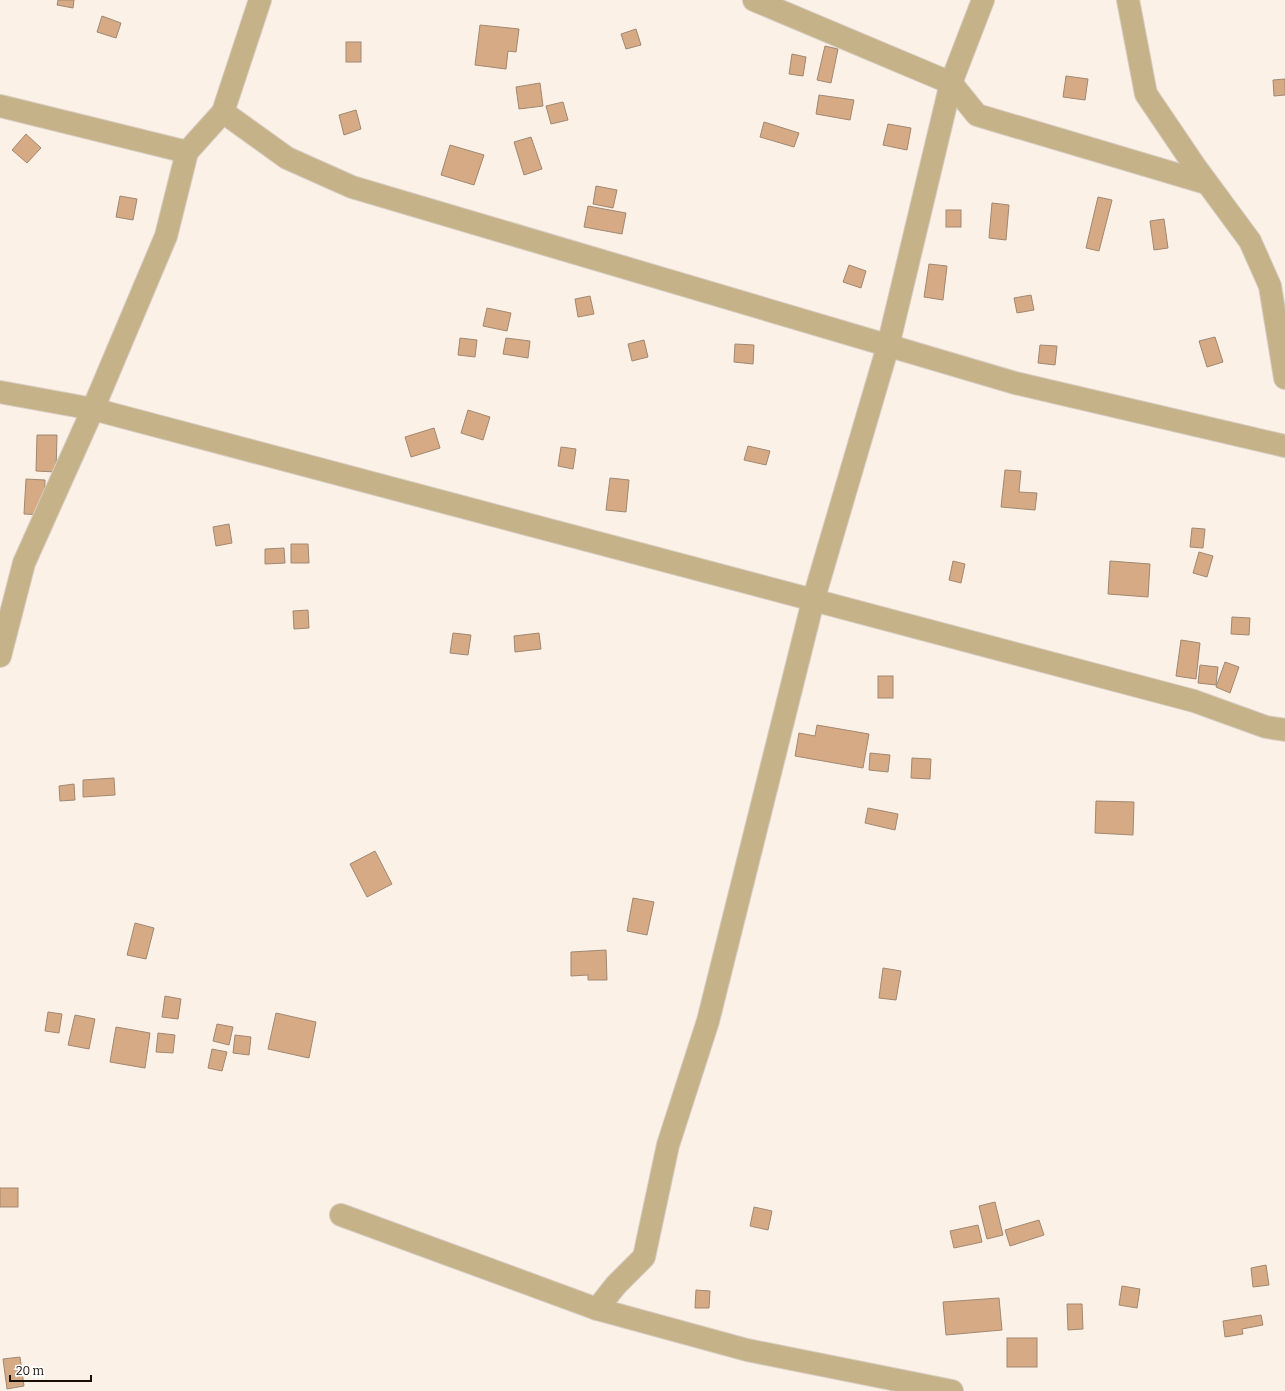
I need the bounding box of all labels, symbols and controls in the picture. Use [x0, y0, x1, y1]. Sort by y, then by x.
scale bar [10, 1357, 91, 1383]
text: 20 m [16, 1364, 45, 1378]

